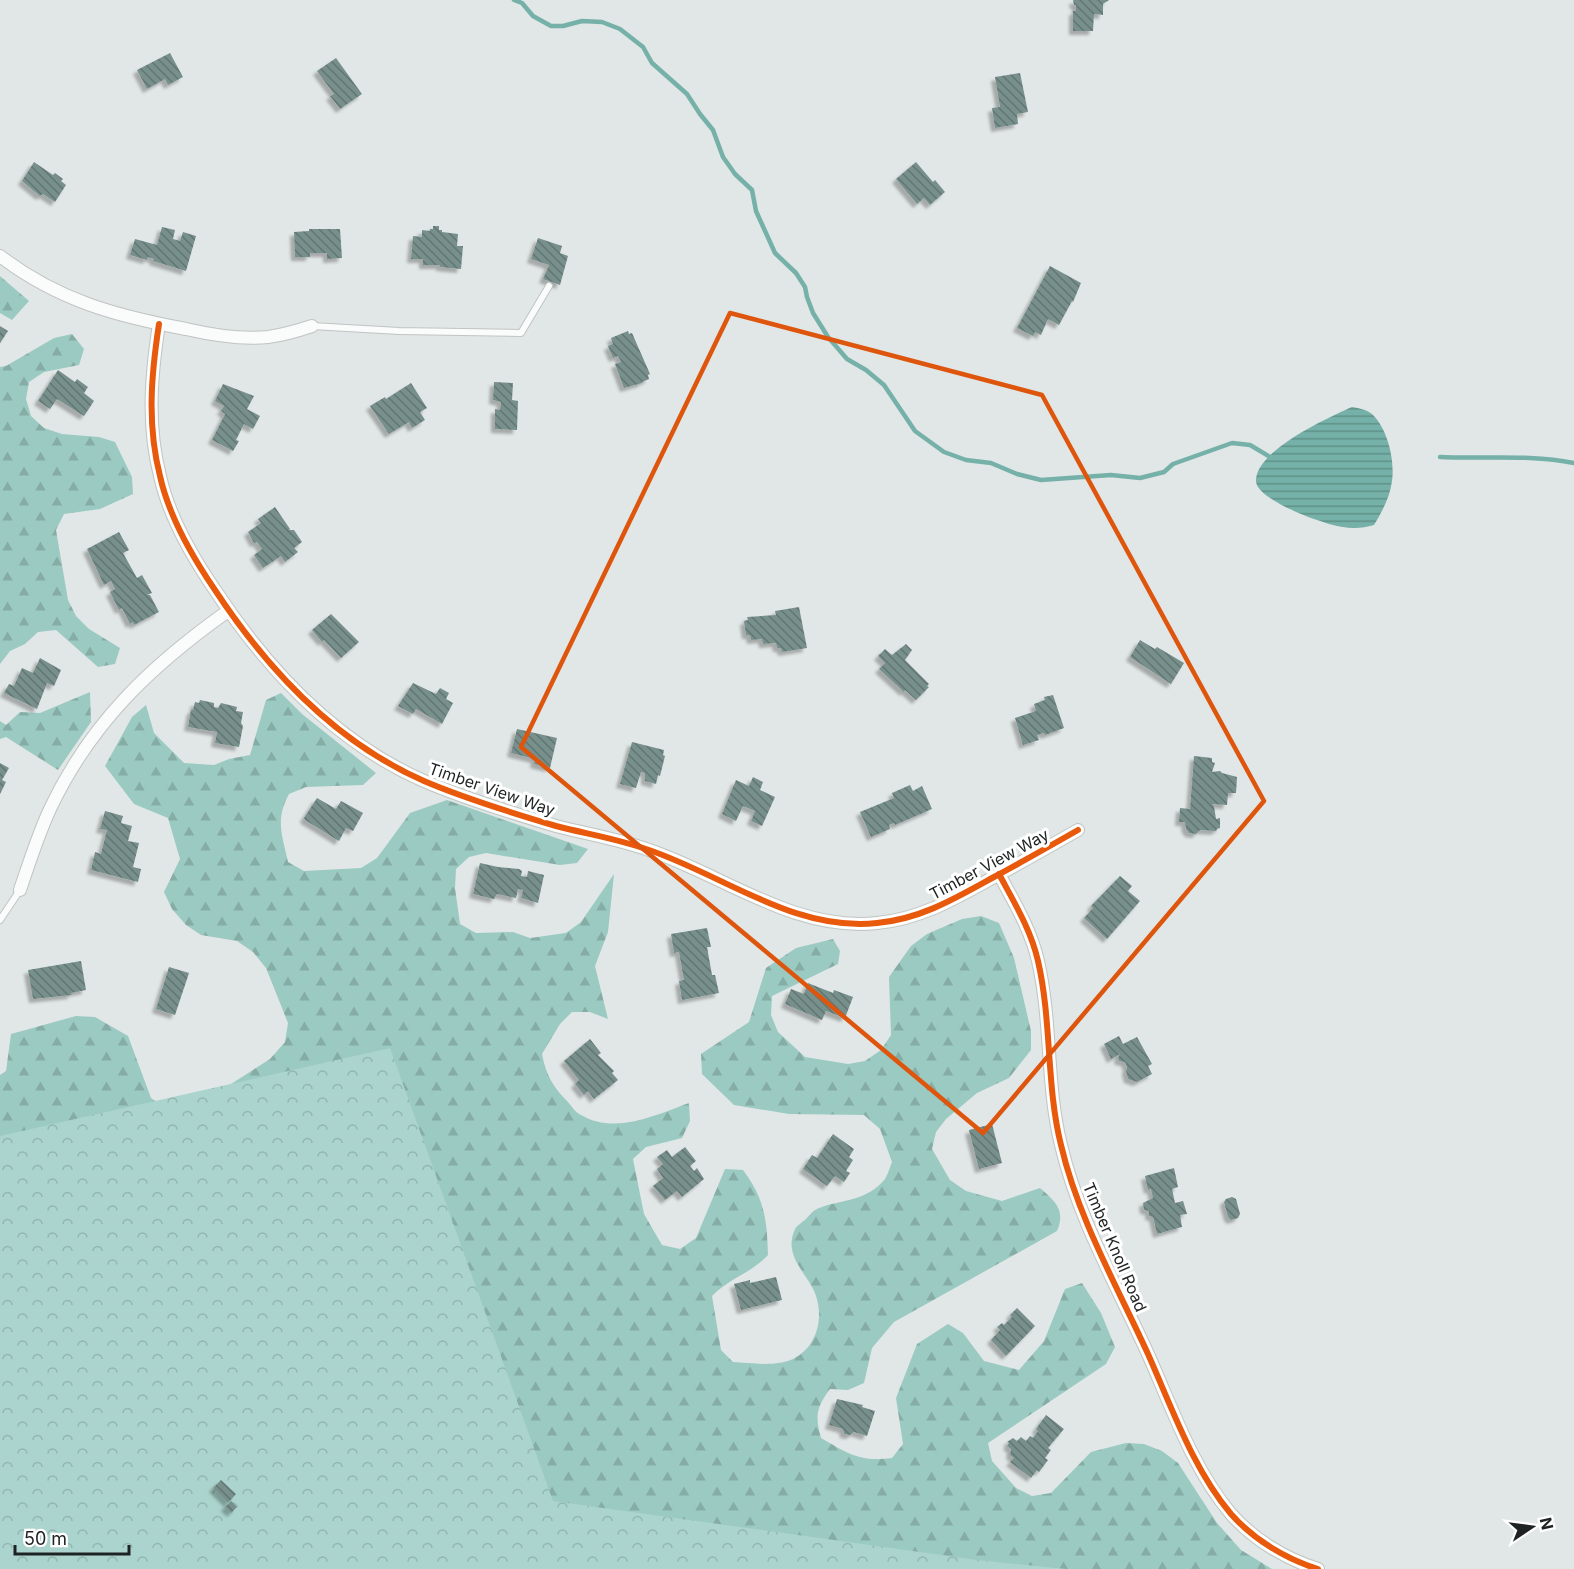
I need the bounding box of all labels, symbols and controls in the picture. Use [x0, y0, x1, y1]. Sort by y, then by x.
street label: Timber View Way [426, 758, 558, 820]
street label: Timber View Way [926, 824, 1052, 904]
street label: Timber Knoll Road [1079, 1179, 1151, 1315]
north arrow [1502, 1497, 1562, 1557]
text: N [1535, 1515, 1558, 1532]
scale bar [15, 1518, 129, 1556]
text: 50 m [24, 1528, 67, 1549]

